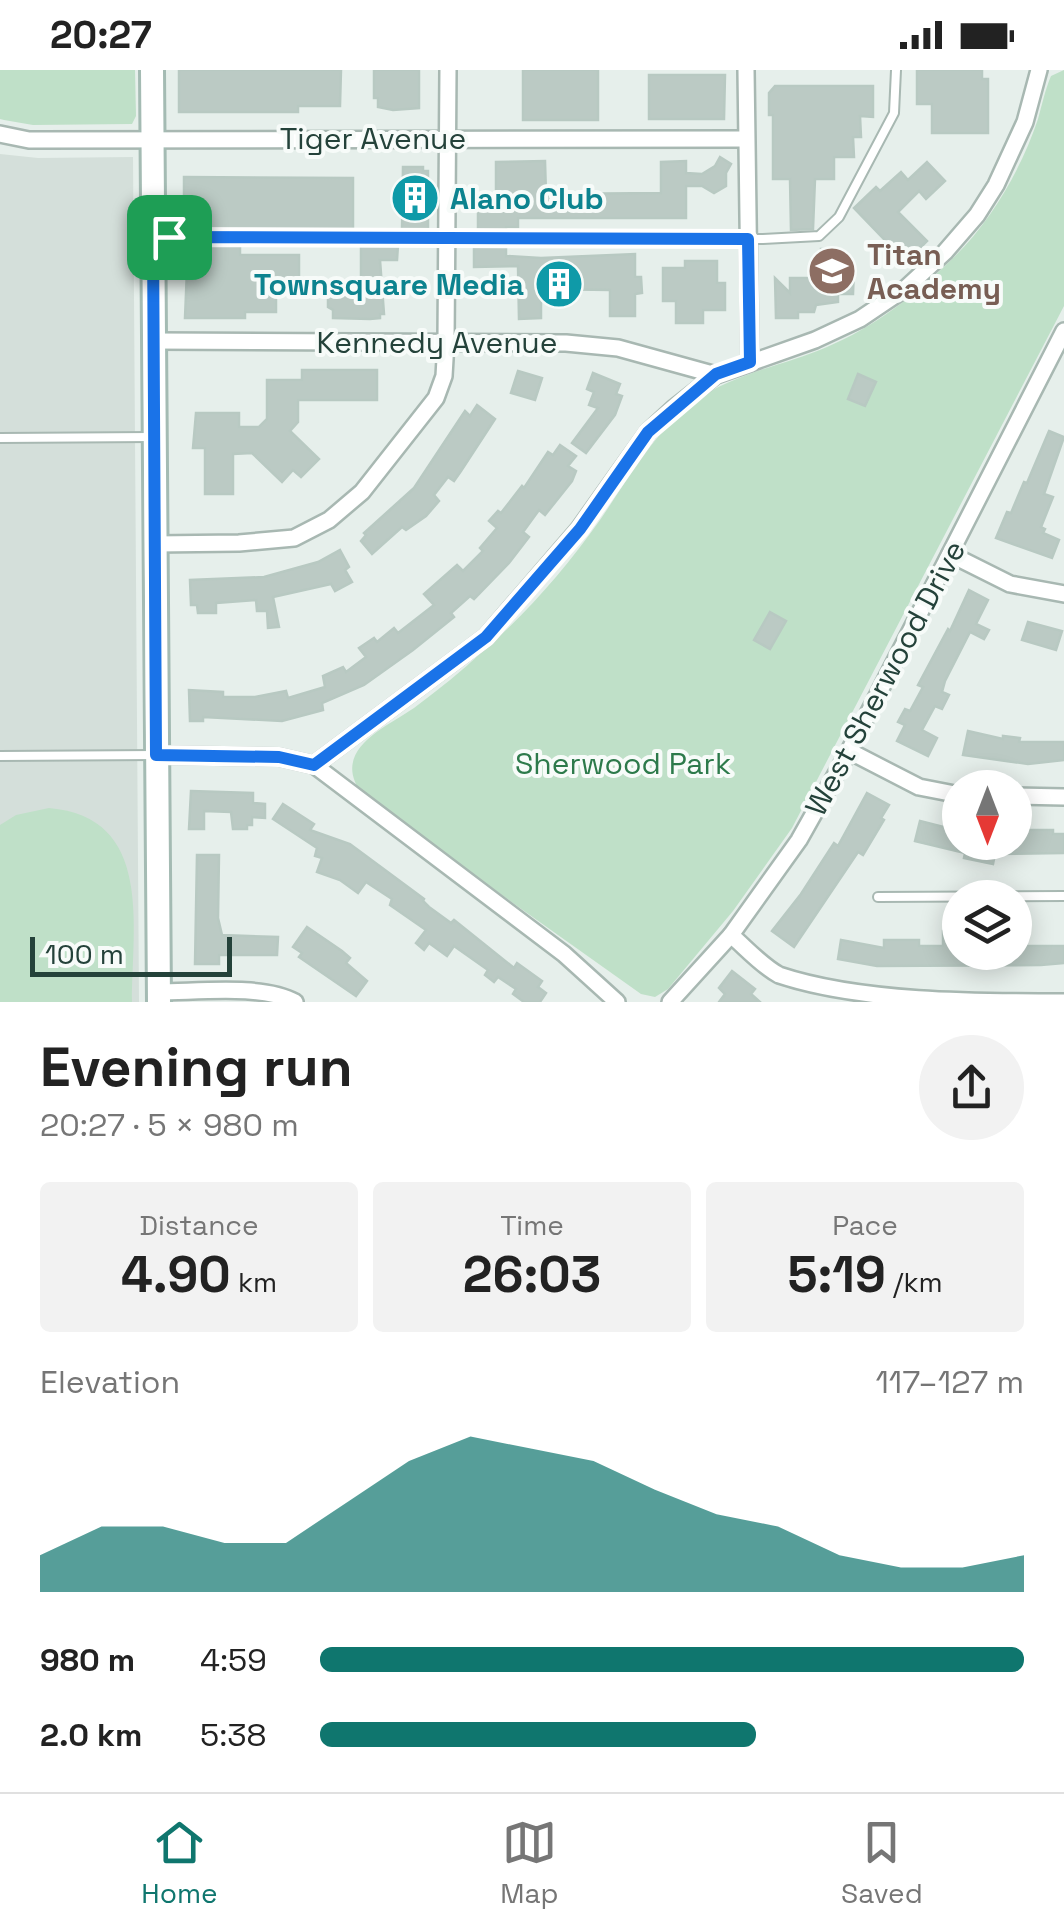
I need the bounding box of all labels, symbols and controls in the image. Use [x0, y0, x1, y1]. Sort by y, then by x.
text: 20:27 [50, 11, 152, 59]
street label: Tiger Avenue [280, 119, 466, 158]
building icon: Alano Club [389, 172, 441, 224]
place label: Alano Club [450, 179, 604, 218]
pin [127, 195, 212, 280]
icon: arrive [142, 210, 197, 265]
place label: Titan Academy [867, 235, 1001, 308]
school or university icon: Titan Academy [806, 245, 858, 297]
building icon: Townsquare Media [533, 258, 585, 310]
place label: Townsquare Media [254, 265, 524, 304]
street label: Kennedy Avenue [317, 323, 557, 362]
street label: West Sherwood Drive [796, 534, 974, 822]
park label: Sherwood Park [515, 744, 731, 783]
north arrow [942, 770, 1032, 860]
map controls [942, 770, 1032, 970]
button: layers [942, 880, 1032, 970]
scale bar [30, 932, 232, 976]
text: 100 m [45, 936, 124, 972]
text: Evening run [40, 1032, 353, 1102]
button: share [919, 1035, 1024, 1140]
text: 20:27 · 5 × 980 m [40, 1105, 299, 1145]
text: Distance [139, 1207, 259, 1243]
text: Time [500, 1207, 564, 1243]
text: Pace [832, 1207, 898, 1243]
text: 4.90 [121, 1243, 231, 1307]
text: 26:03 [463, 1243, 601, 1307]
text: 5:19 [787, 1243, 886, 1307]
text: km [231, 1264, 277, 1300]
text: /km [886, 1264, 943, 1300]
text: Elevation [40, 1362, 180, 1402]
text: 117–127 m [875, 1362, 1024, 1402]
text: 980 m [40, 1640, 135, 1680]
text: 4:59 [200, 1640, 267, 1680]
text: 2.0 km [40, 1715, 142, 1755]
text: 5:38 [200, 1715, 267, 1755]
tab: Home [141, 1815, 218, 1911]
tab: Map [500, 1815, 559, 1911]
tab: Saved [841, 1815, 923, 1911]

